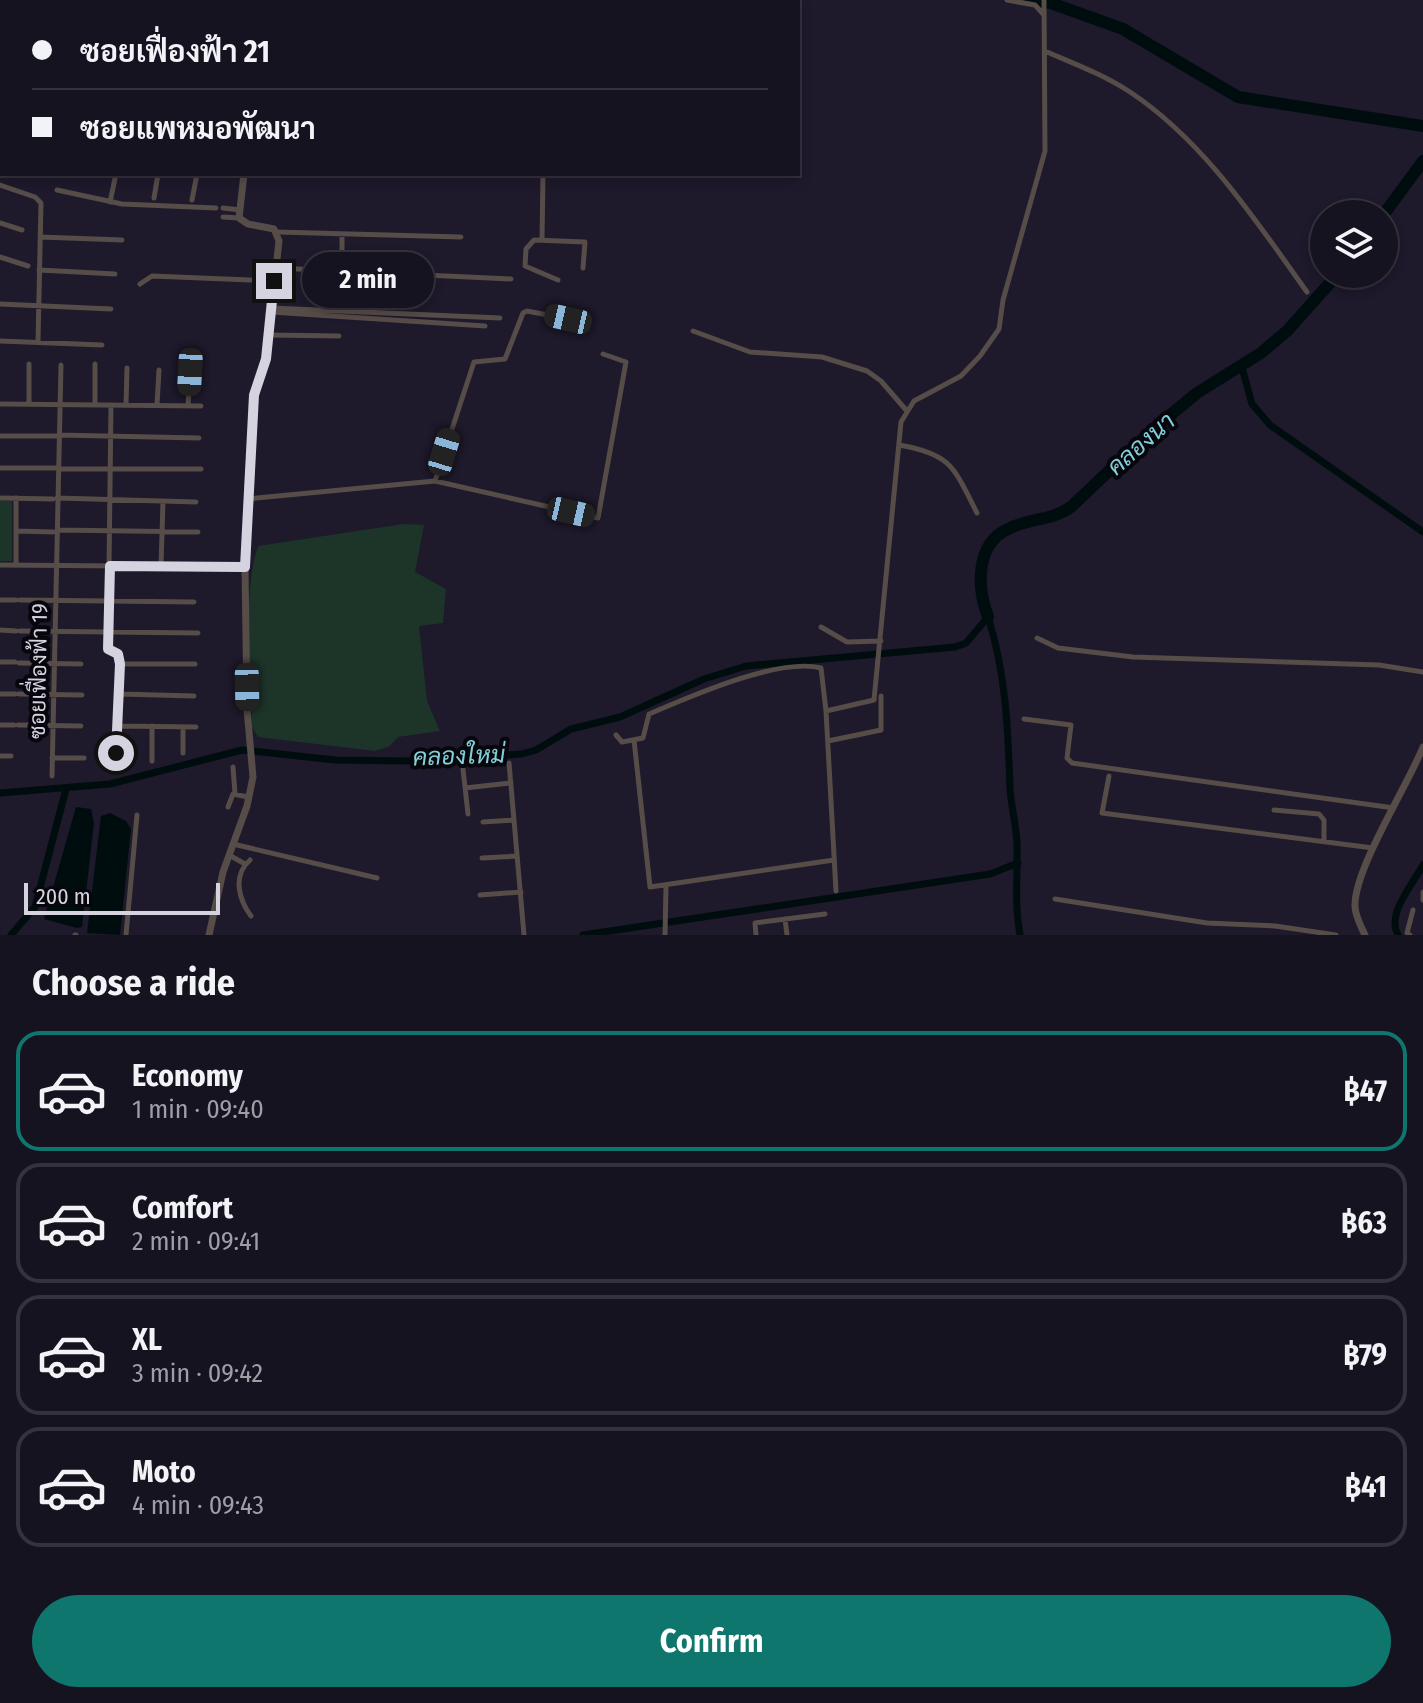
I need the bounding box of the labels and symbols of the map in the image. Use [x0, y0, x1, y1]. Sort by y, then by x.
callout: 2 min [302, 253, 434, 309]
route end [256, 263, 292, 299]
car [542, 302, 594, 336]
car [177, 347, 203, 397]
water label: คลองนา [1102, 407, 1180, 481]
car [426, 426, 462, 478]
car [545, 495, 597, 529]
street label: ซอยเฟื่องฟ้า 19 [18, 603, 53, 739]
car [235, 663, 259, 711]
route start [98, 735, 134, 771]
water label: คลองใหม่ [412, 738, 507, 772]
scale bar [24, 879, 220, 915]

